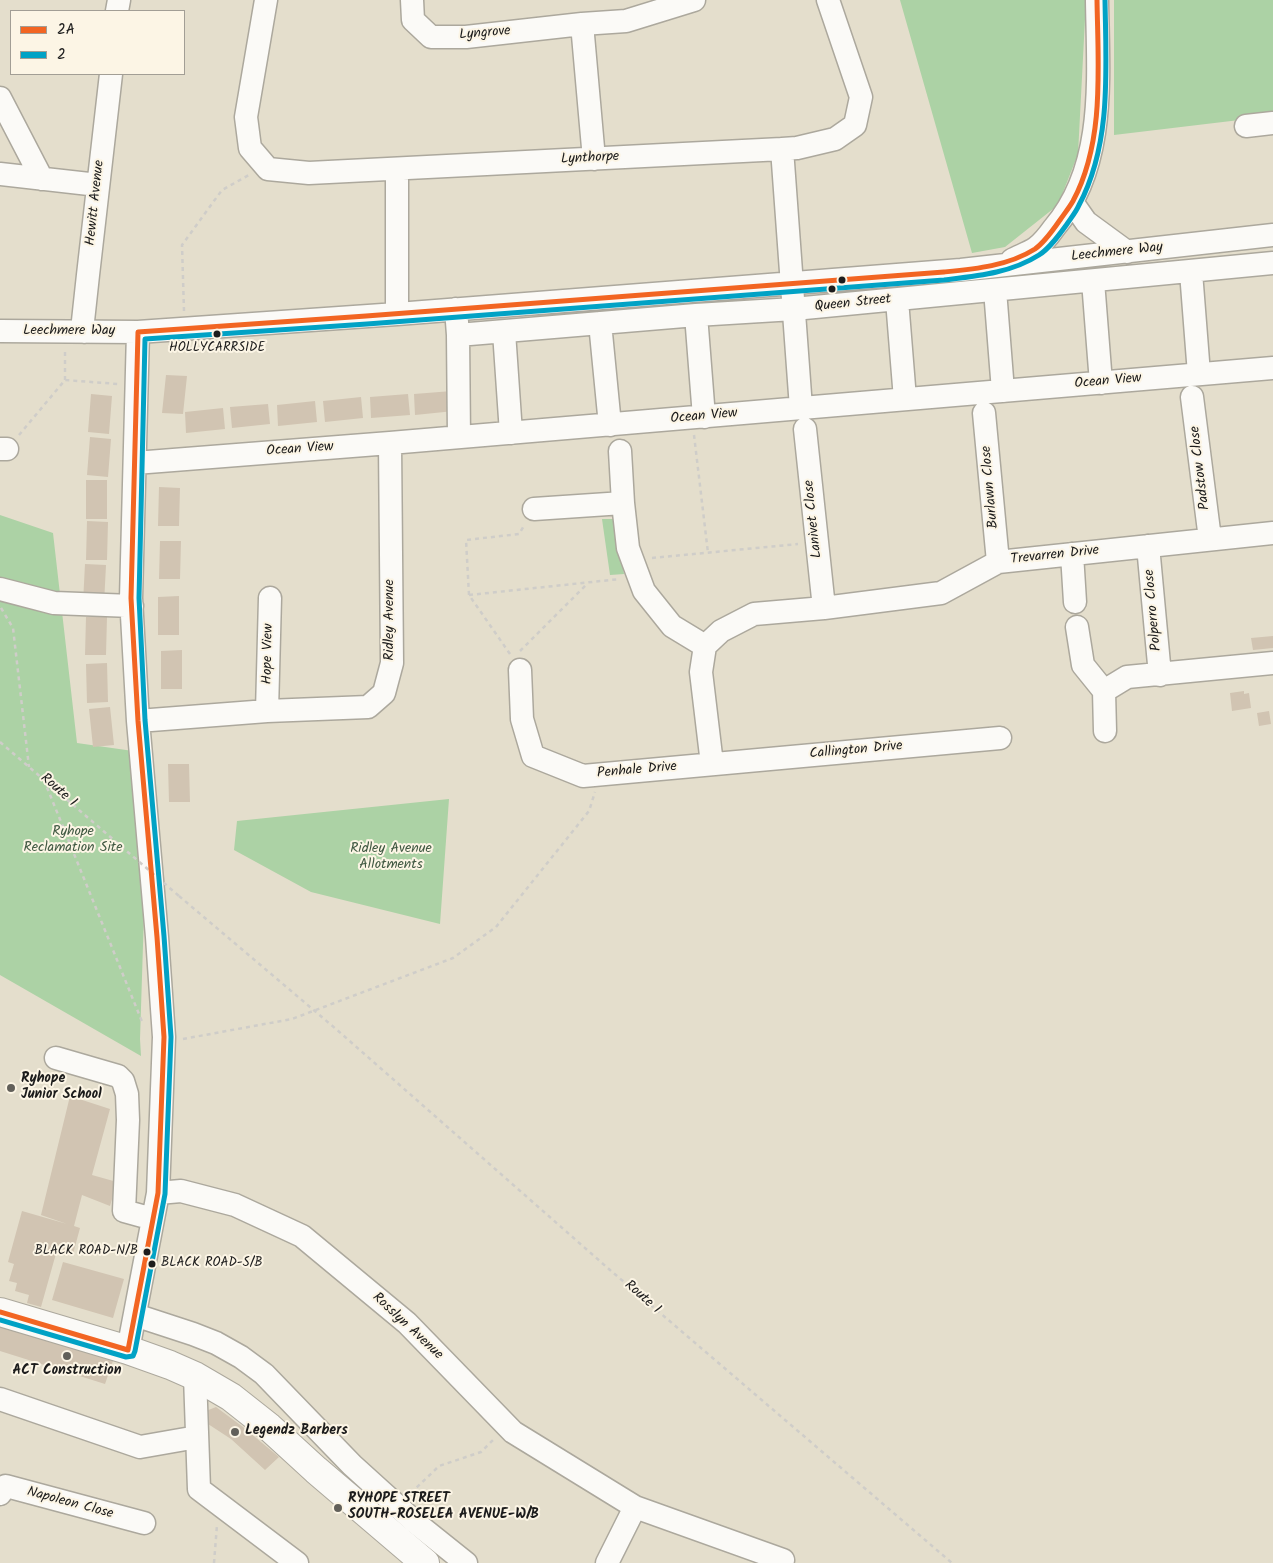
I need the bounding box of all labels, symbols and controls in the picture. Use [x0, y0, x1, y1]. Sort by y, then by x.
legend [10, 10, 185, 75]
text: 2A [57, 18, 75, 42]
street label: Lyngrove [459, 23, 511, 45]
text: 2 [57, 43, 66, 67]
street label: Lynthorpe [560, 149, 620, 169]
street label: Hewitt Avenue [83, 159, 109, 247]
street label: Leechmere Way [1070, 240, 1164, 266]
unlabelled marker [837, 275, 847, 285]
unlabelled marker [827, 284, 837, 294]
street label: Queen Street [814, 292, 892, 316]
street label: Leechmere Way [23, 324, 115, 340]
marker: HOLLYCARRSIDE [212, 329, 222, 339]
place label: HOLLYCARRSIDE [169, 341, 265, 357]
street label: Ocean View [1074, 371, 1142, 393]
street label: Ocean View [670, 406, 738, 428]
street label: Padstow Close [1188, 425, 1214, 511]
street label: Ocean View [266, 439, 334, 461]
street label: Burlawn Close [979, 445, 1003, 529]
street label: Lanivet Close [802, 479, 826, 559]
street label: Trevarren Drive [1010, 543, 1100, 569]
street label: Polperro Close [1142, 568, 1166, 652]
street label: Ridley Avenue [383, 579, 399, 661]
street label: Hope View [260, 623, 278, 685]
street label: Callington Drive [809, 739, 903, 763]
street label: Penhale Drive [596, 759, 678, 783]
street label: Route 1 [36, 771, 80, 811]
park label: Ryhope Reclamation Site [23, 825, 123, 858]
park label: Ridley Avenue Allotments [350, 842, 432, 874]
place label: Ryhope Junior School [21, 1072, 102, 1104]
marker: Ryhope Junior School [5, 1082, 17, 1094]
place label: BLACK ROAD-N/B [35, 1244, 138, 1260]
marker: BLACK ROAD-N/B [142, 1247, 152, 1257]
place label: BLACK ROAD-S/B [161, 1256, 263, 1272]
marker: BLACK ROAD-S/B [147, 1259, 157, 1269]
street label: Route 1 [620, 1278, 664, 1318]
street label: Rosslyn Avenue [368, 1290, 446, 1364]
marker: ACT Construction [61, 1350, 73, 1362]
place label: ACT Construction [13, 1364, 121, 1380]
place label: Legendz Barbers [245, 1424, 348, 1440]
marker: Legendz Barbers [229, 1426, 241, 1438]
street label: Napoleon Close [25, 1484, 115, 1524]
place label: RYHOPE STREET SOUTH-ROSELEA AVENUE-W/B [348, 1492, 539, 1524]
marker: RYHOPE STREET SOUTH-ROSELEA AVENUE-W/B [332, 1502, 344, 1514]

